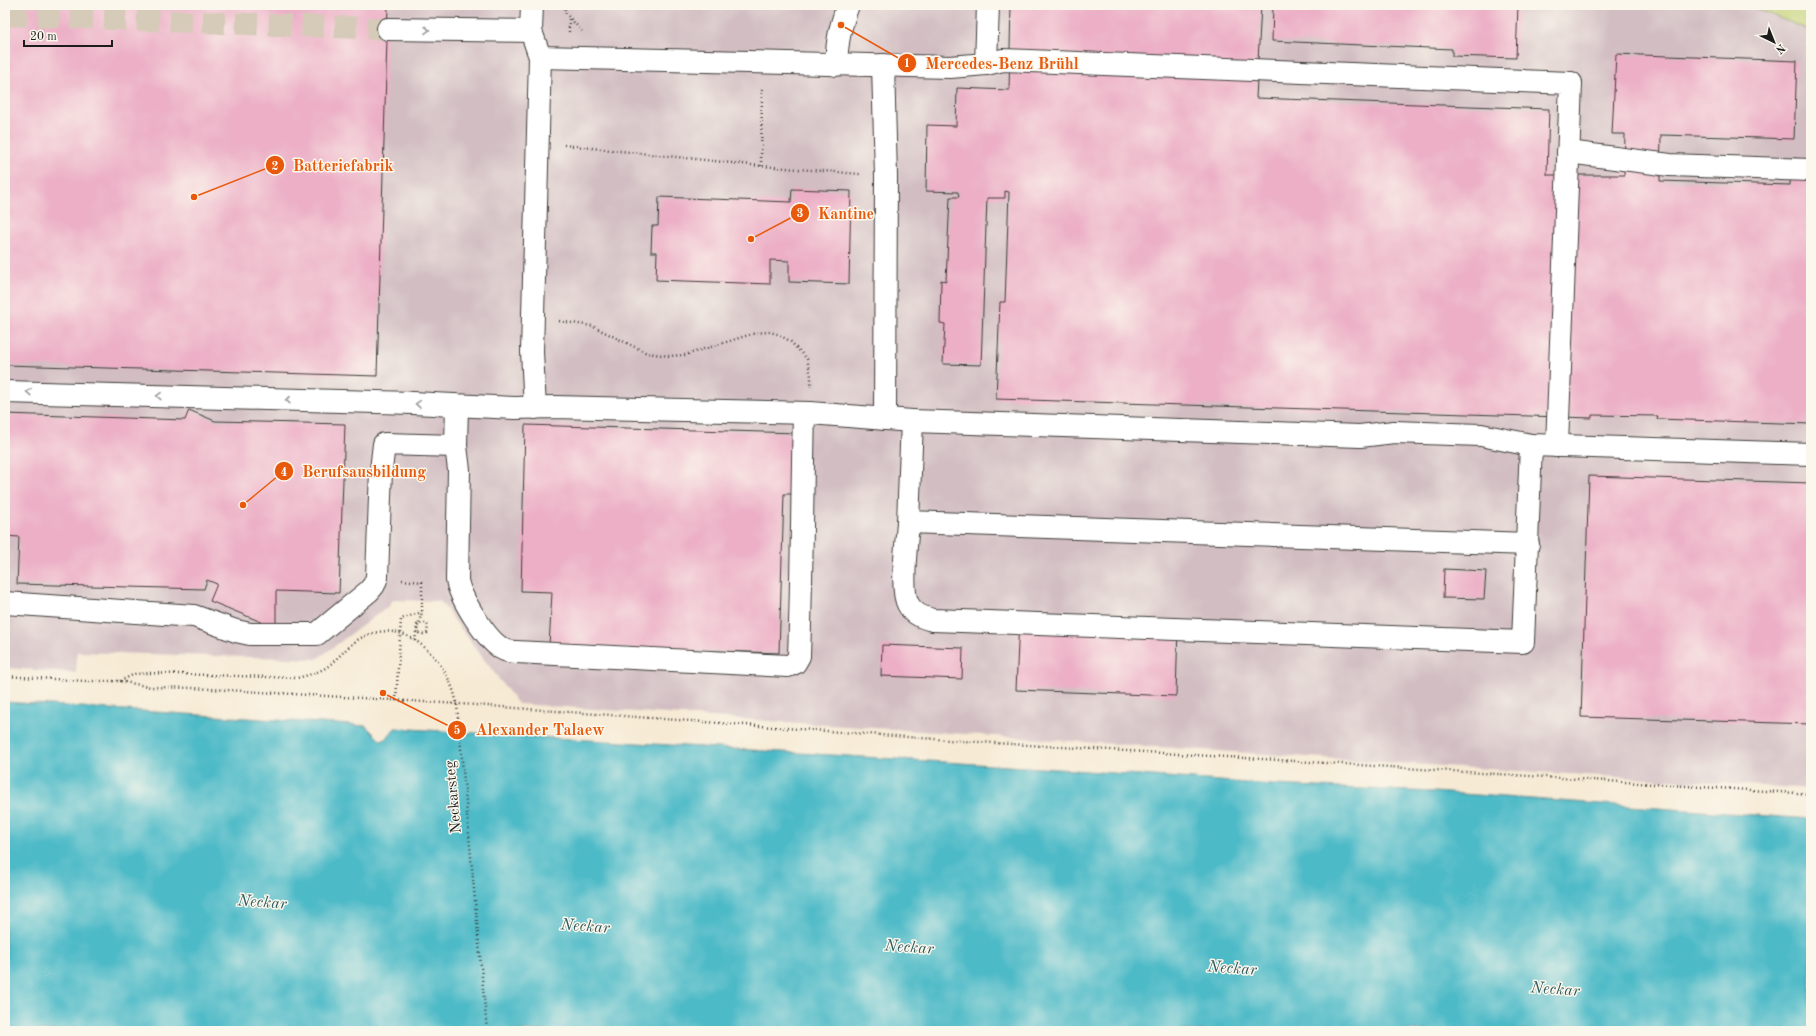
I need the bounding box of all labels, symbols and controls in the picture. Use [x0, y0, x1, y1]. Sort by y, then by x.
scale bar [24, 22, 112, 48]
north arrow [1754, 22, 1794, 62]
one-way arrow [424, 26, 430, 34]
text: 20 m [30, 31, 57, 43]
text: N [1773, 41, 1787, 56]
callout: Mercedes-Benz Brühl [897, 49, 1087, 77]
text: Mercedes-Benz Brühl [925, 57, 1079, 73]
text: 1 [904, 58, 910, 70]
callout: Batteriefabrik [265, 151, 402, 179]
text: Batteriefabrik [293, 159, 393, 175]
text: 2 [272, 161, 279, 173]
callout: Kantine [790, 199, 883, 227]
text: Kantine [818, 207, 874, 223]
text: 3 [797, 208, 804, 220]
one-way arrow [26, 388, 32, 396]
one-way arrow [156, 392, 162, 400]
one-way arrow [285, 395, 291, 404]
one-way arrow [415, 399, 421, 408]
callout: Berufsausbildung [274, 457, 434, 485]
text: Berufsausbildung [302, 465, 426, 481]
text: 4 [281, 467, 288, 479]
callout: Alexander Talaew [447, 716, 613, 744]
text: Alexander Talaew [475, 723, 605, 739]
text: 5 [454, 724, 461, 737]
street label: Neckarsteg [443, 760, 465, 834]
water label: Neckar [236, 893, 288, 913]
water label: Neckar [559, 917, 611, 937]
water label: Neckar [883, 938, 935, 958]
water label: Neckar [1206, 959, 1258, 979]
water label: Neckar [1529, 980, 1581, 1000]

